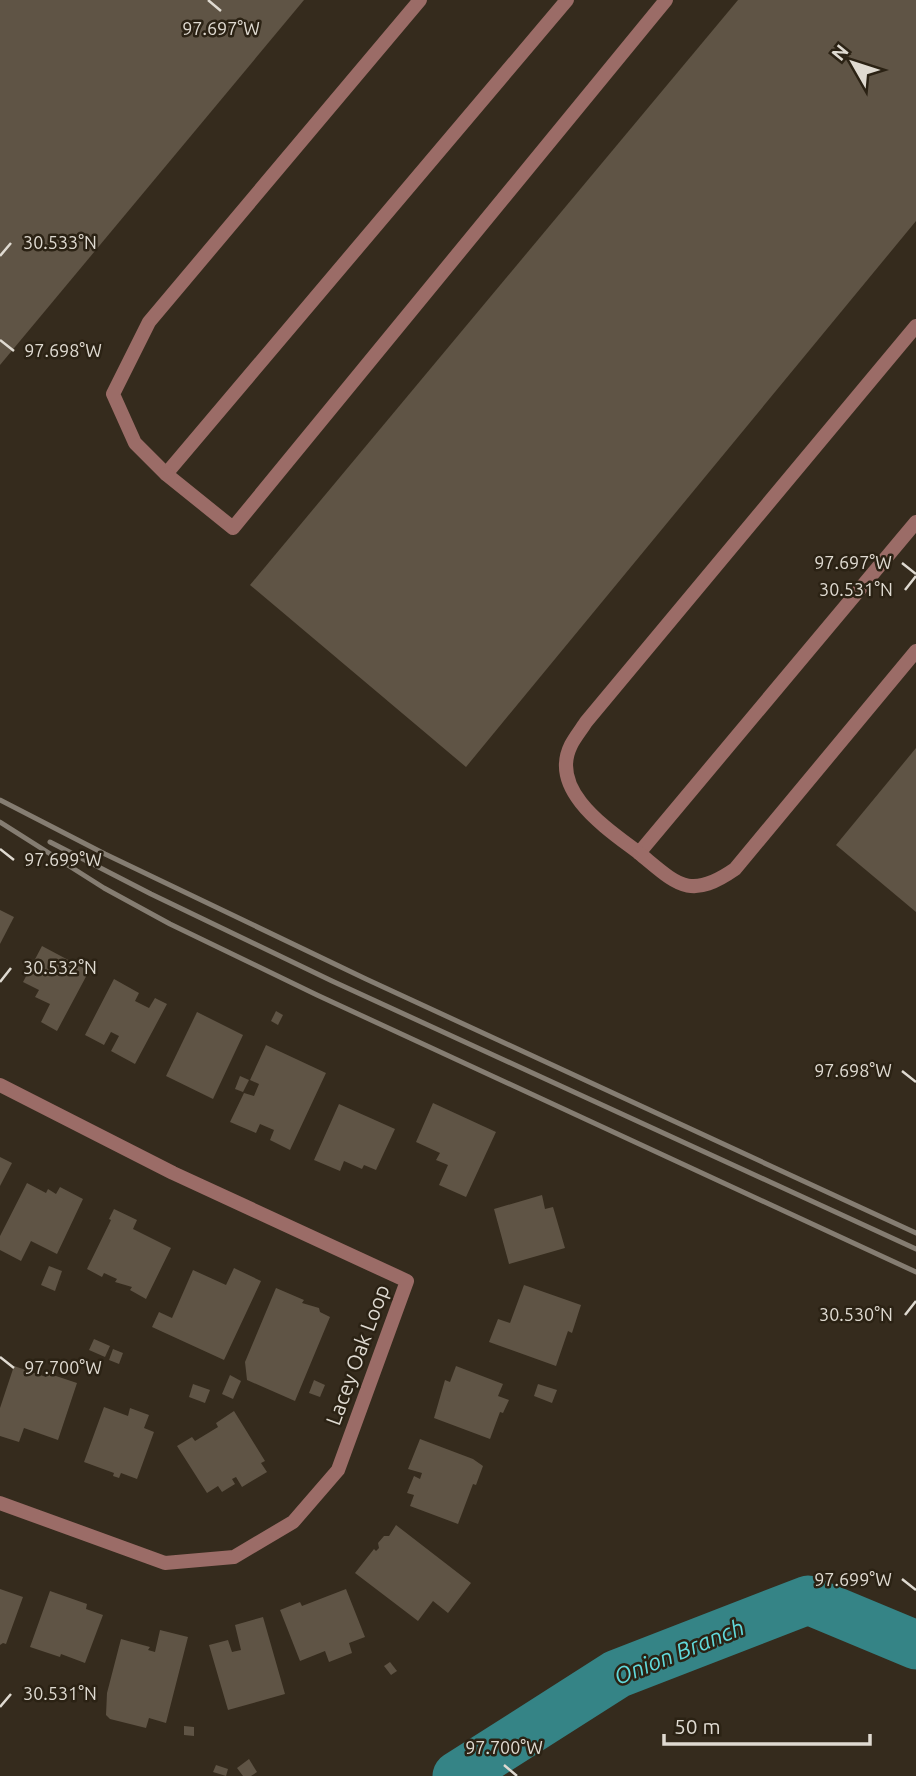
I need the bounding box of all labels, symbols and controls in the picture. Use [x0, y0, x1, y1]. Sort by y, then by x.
text: 97.697°W [182, 18, 260, 38]
north arrow [818, 28, 888, 98]
text: N [827, 40, 853, 65]
text: 30.533°N [23, 232, 97, 252]
text: 97.698°W [24, 340, 102, 360]
text: 97.697°W [814, 552, 892, 572]
text: 30.531°N [819, 579, 893, 599]
text: 97.699°W [24, 849, 102, 869]
text: 30.532°N [23, 957, 97, 977]
text: 97.698°W [814, 1060, 892, 1080]
street label: Lacey Oak Loop [321, 1281, 394, 1428]
text: 30.530°N [819, 1304, 893, 1324]
text: 97.700°W [24, 1357, 102, 1377]
text: 97.699°W [814, 1569, 892, 1589]
water label: Onion Branch [610, 1614, 748, 1689]
text: 30.531°N [23, 1683, 97, 1703]
scale bar [664, 1702, 870, 1746]
text: 50 m [674, 1714, 721, 1738]
text: 97.700°W [465, 1737, 543, 1757]

